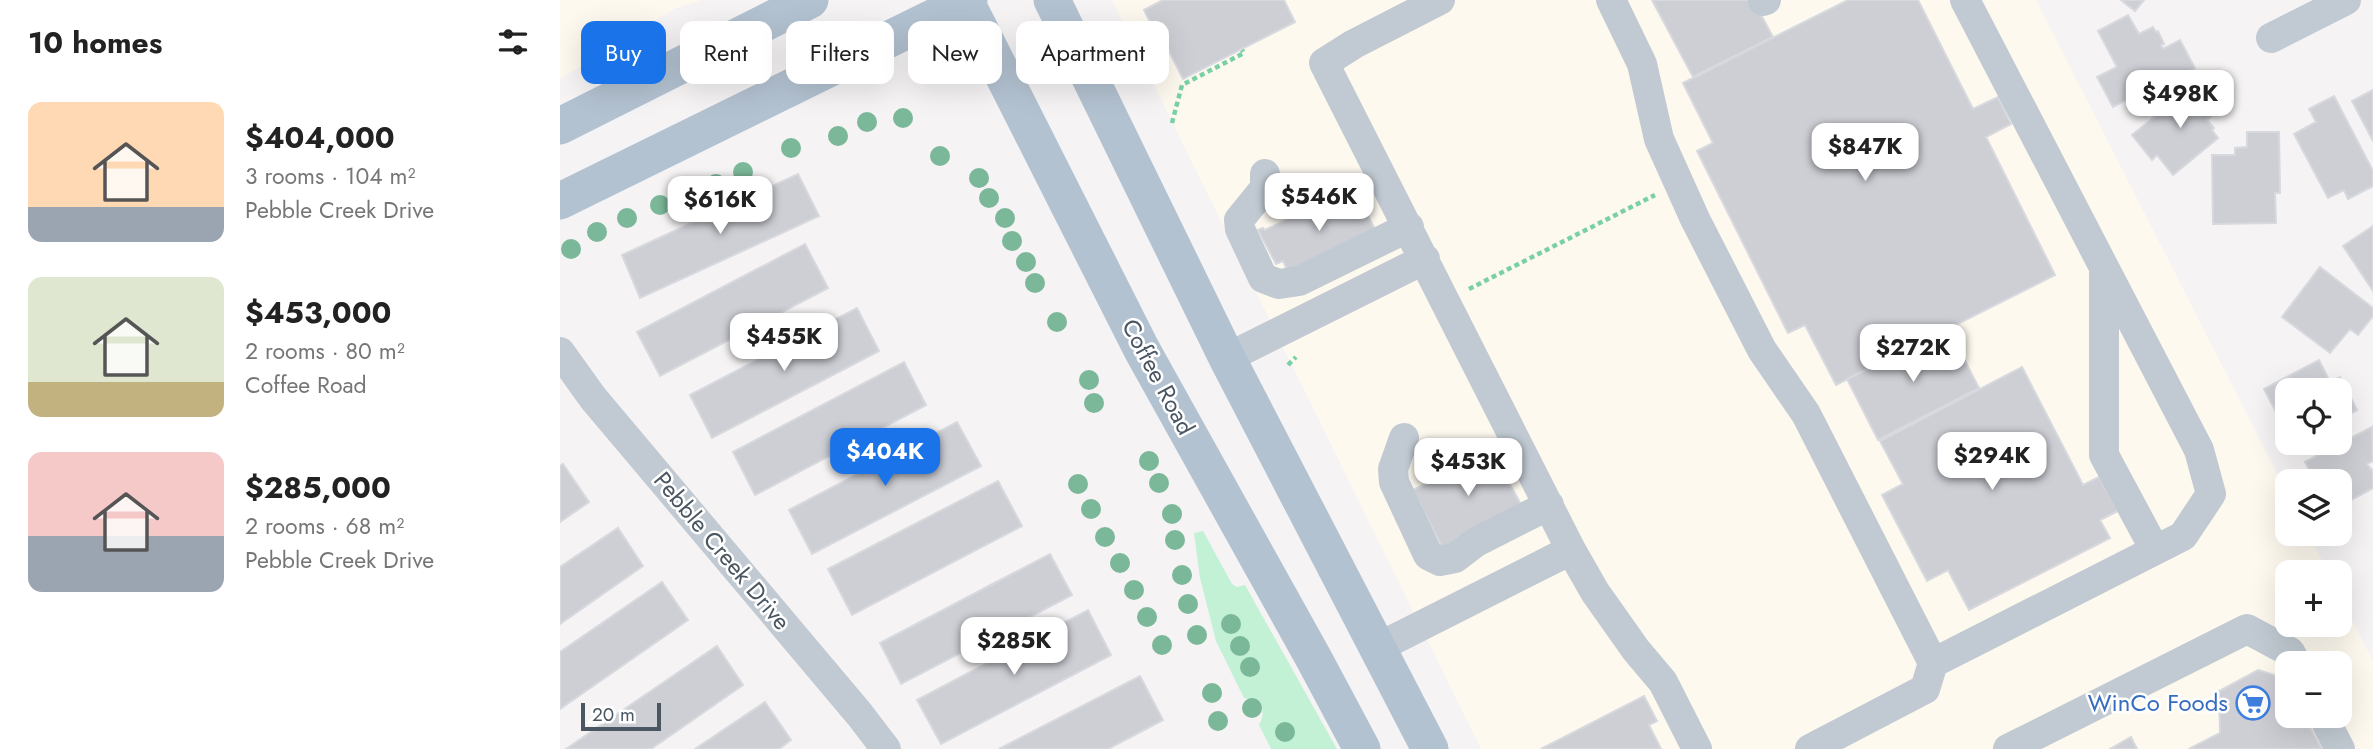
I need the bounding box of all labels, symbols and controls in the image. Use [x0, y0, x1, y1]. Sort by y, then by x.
text: 10 homes [28, 21, 162, 64]
chip: Buy [581, 21, 666, 84]
chip: Rent [680, 21, 772, 84]
chip: Filters [786, 21, 894, 84]
chip: New [908, 21, 1002, 84]
chip: Apartment [1016, 21, 1169, 84]
icon: filters [494, 23, 532, 61]
pin: $498K [2131, 71, 2229, 130]
text: $498K [2142, 76, 2218, 110]
text: $404,000 [245, 116, 395, 159]
pin: $847K [1816, 124, 1914, 183]
text: $847K [1828, 129, 1902, 163]
icon: home [84, 130, 168, 214]
text: 3 rooms · 104 m² [245, 159, 415, 193]
pin: $546K [1270, 174, 1368, 233]
pin: $616K [671, 176, 769, 236]
text: $546K [1281, 179, 1357, 213]
text: $616K [684, 182, 756, 216]
text: Pebble Creek Drive [245, 193, 434, 227]
text: $453,000 [245, 291, 391, 334]
icon: home [84, 305, 168, 389]
street label: Coffee Road [1113, 312, 1204, 441]
pin: $455K [735, 314, 833, 373]
text: $455K [746, 319, 822, 353]
pin: $272K [1864, 324, 1962, 384]
text: $272K [1876, 330, 1950, 364]
text: 2 rooms · 80 m² [245, 334, 405, 368]
text: Coffee Road [245, 368, 367, 402]
map controls [2275, 378, 2352, 728]
button: locate [2275, 378, 2352, 455]
pin: $404K [836, 428, 934, 488]
pin: $294K [1943, 433, 2041, 492]
text: $404K [846, 434, 924, 468]
pin: $453K [1419, 438, 1517, 498]
text: $294K [1954, 438, 2030, 472]
text: $453K [1430, 444, 1506, 478]
street label: Pebble Creek Drive [646, 464, 799, 638]
text: $285,000 [245, 466, 391, 509]
button: layers [2275, 469, 2352, 546]
icon: home [84, 480, 168, 564]
text: 2 rooms · 68 m² [245, 509, 404, 543]
text: Pebble Creek Drive [245, 543, 434, 577]
button: + [2275, 560, 2352, 637]
pin: $285K [965, 618, 1063, 677]
text: $285K [977, 623, 1051, 657]
button: − [2275, 651, 2352, 728]
supermarket icon: WinCo Foods [2234, 684, 2272, 722]
place label: WinCo Foods [2088, 685, 2228, 720]
scale bar [581, 700, 662, 732]
text: 20 m [592, 701, 635, 728]

